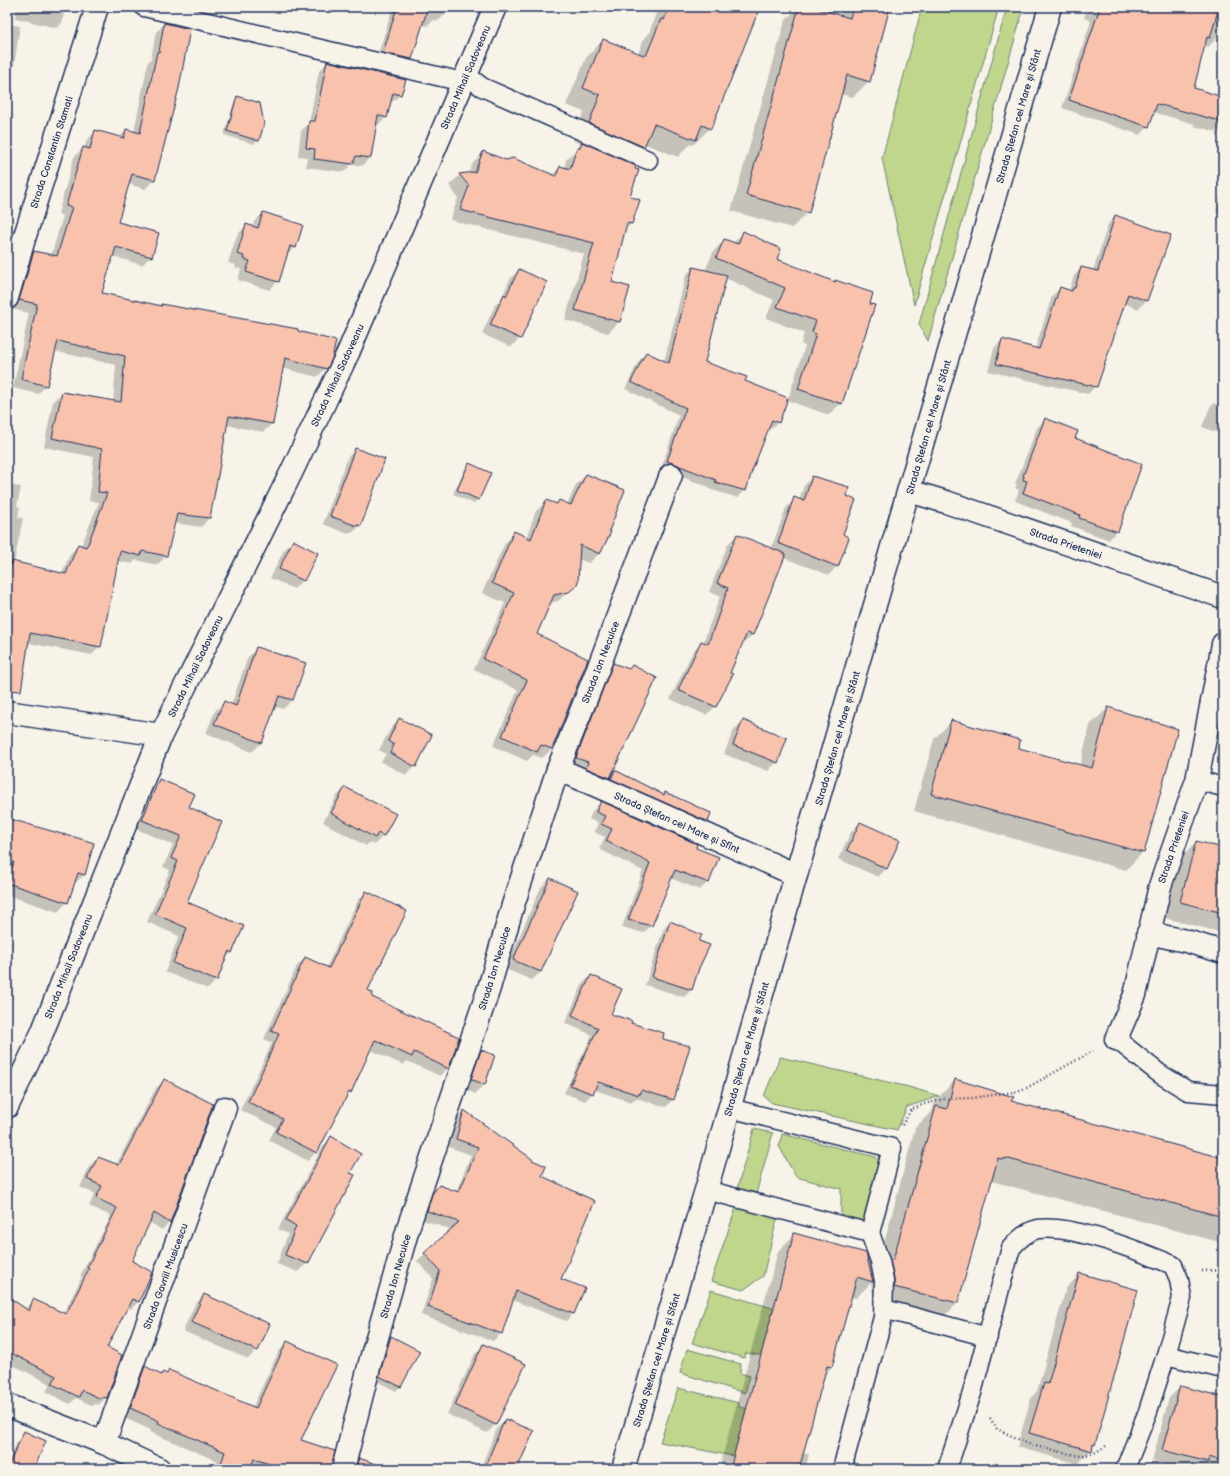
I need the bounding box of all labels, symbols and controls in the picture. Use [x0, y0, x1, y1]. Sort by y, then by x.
street label: Strada Mihail Sadoveanu [439, 23, 493, 131]
street label: Strada Ștefan cel Mare și Sfânt [994, 48, 1044, 185]
street label: Strada Constantin Stamati [28, 95, 76, 210]
street label: Strada Mihail Sadoveanu [309, 322, 367, 429]
street label: Strada Ștefan cel Mare și Sfânt [904, 359, 954, 496]
street label: Strada Prieteniei [1028, 526, 1103, 562]
street label: Strada Mihail Sadoveanu [166, 613, 226, 719]
street label: Strada Ion Neculce [580, 619, 622, 705]
street label: Strada Ștefan cel Mare și Sfânt [813, 670, 863, 807]
street label: Strada Ștefan cel Mare și Sfînt [612, 790, 741, 856]
street label: Strada Prieteniei [1156, 810, 1192, 885]
street label: Strada Mihail Sadoveanu [42, 912, 95, 1021]
street label: Strada Ion Neculce [476, 925, 513, 1012]
street label: Strada Ștefan cel Mare și Sfânt [722, 981, 772, 1118]
street label: Strada Gavriil Musicescu [141, 1222, 191, 1331]
street label: Strada Ion Neculce [378, 1233, 414, 1320]
street label: Strada Ștefan cel Mare și Sfânt [631, 1292, 683, 1429]

